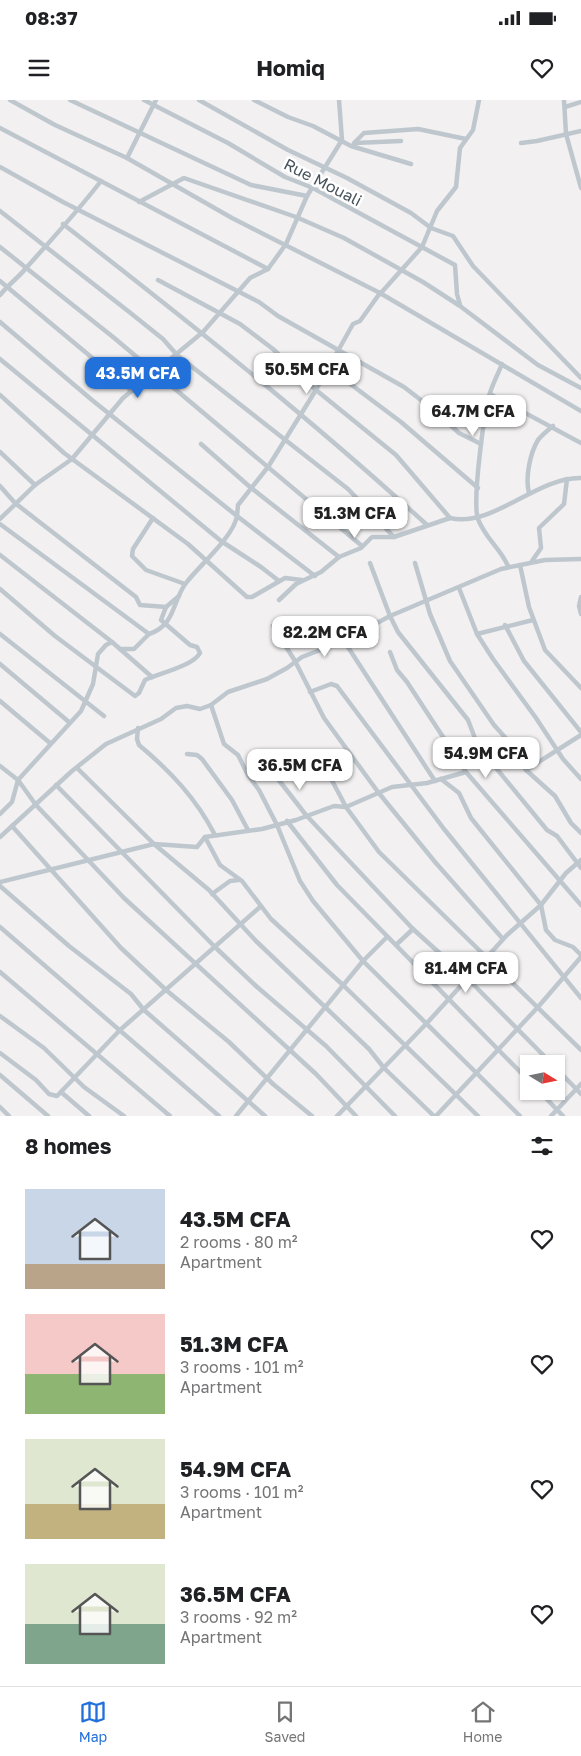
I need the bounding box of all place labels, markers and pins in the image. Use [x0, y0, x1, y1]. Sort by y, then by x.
pin: 50.5M CFA [250, 352, 364, 395]
pin: 43.5M CFA [81, 356, 195, 399]
pin: 64.7M CFA [416, 394, 530, 437]
pin: 51.3M CFA [298, 496, 412, 539]
pin: 82.2M CFA [268, 616, 382, 658]
pin: 54.9M CFA [429, 736, 543, 779]
pin: 36.5M CFA [243, 748, 357, 791]
pin: 81.4M CFA [409, 952, 523, 994]

